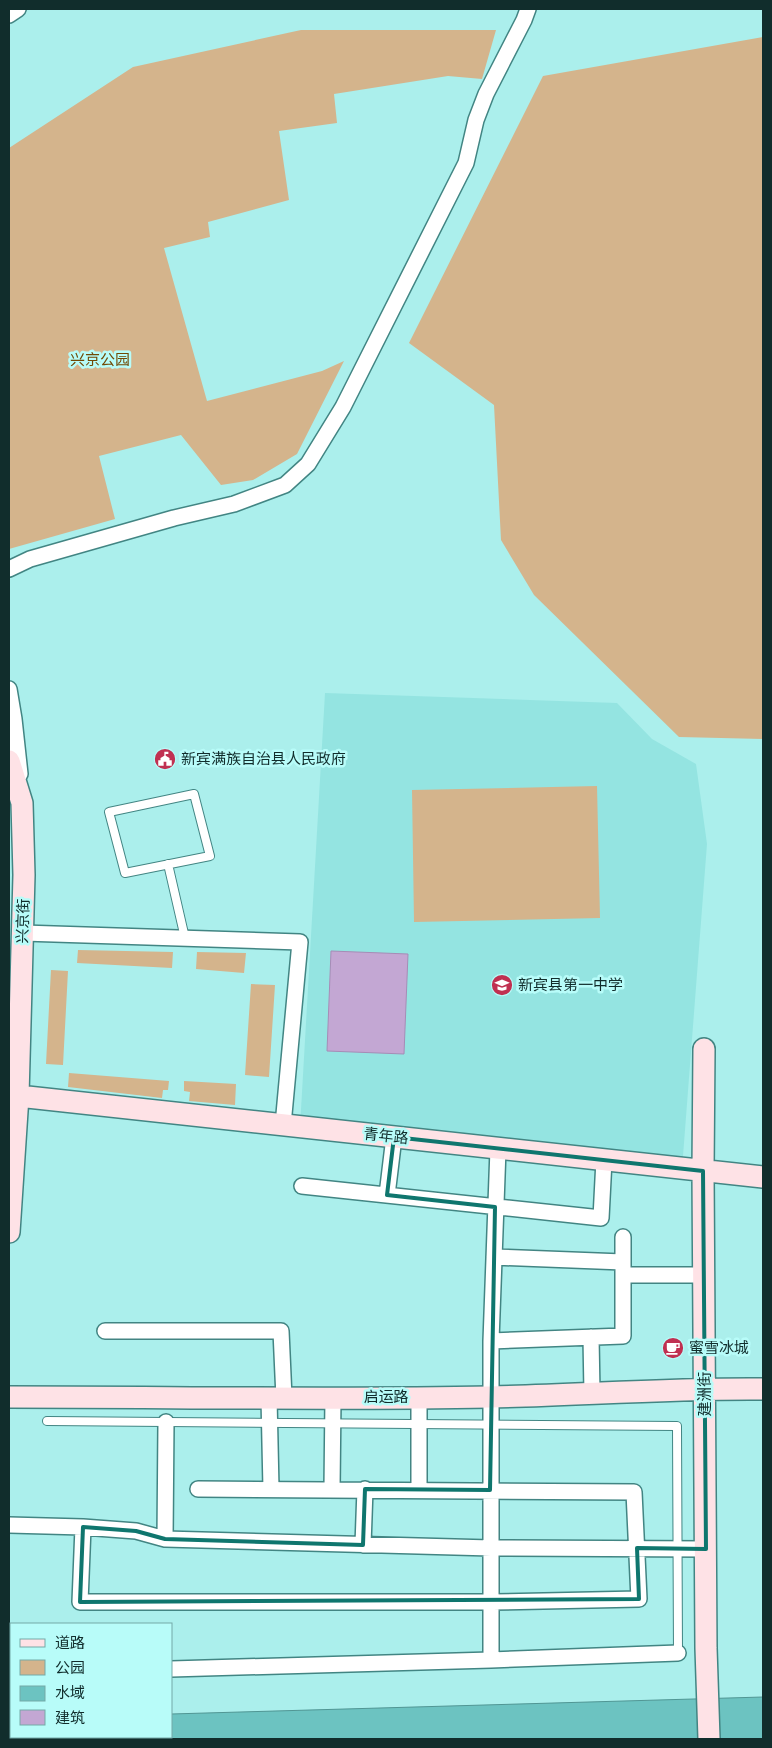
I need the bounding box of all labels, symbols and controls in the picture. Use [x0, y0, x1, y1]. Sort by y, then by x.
park label: 兴京公园 [70, 351, 130, 369]
public building icon: 新宾满族自治县人民政府 [153, 747, 177, 771]
place label: 新宾满族自治县人民政府 [181, 750, 346, 768]
street label: 兴京街 [13, 898, 33, 944]
school or university icon: 新宾县第一中学 [490, 973, 514, 997]
place label: 新宾县第一中学 [518, 976, 623, 994]
street label: 青年路 [363, 1125, 409, 1147]
cafe icon: 蜜雪冰城 [661, 1336, 685, 1360]
place label: 蜜雪冰城 [689, 1339, 749, 1357]
street label: 建洲街 [696, 1371, 714, 1417]
street label: 启运路 [363, 1388, 409, 1406]
legend [10, 1623, 172, 1738]
text: 道路 [55, 1634, 85, 1652]
text: 公园 [55, 1659, 85, 1677]
text: 水域 [55, 1684, 85, 1702]
text: 建筑 [55, 1709, 85, 1727]

